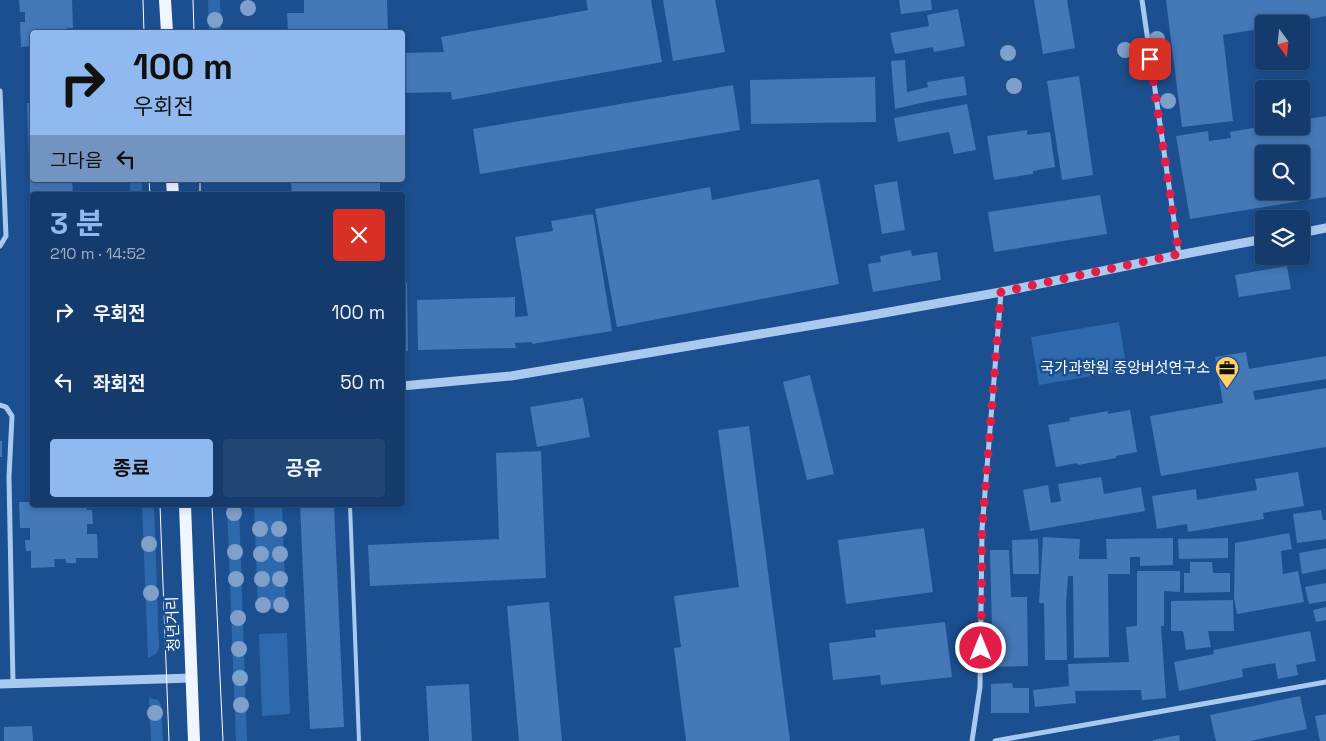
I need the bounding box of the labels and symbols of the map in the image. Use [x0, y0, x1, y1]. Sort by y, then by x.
north arrow [1255, 15, 1310, 70]
pin [1129, 38, 1171, 80]
office icon: 국가과학원 중앙버섯연구소 [1214, 355, 1240, 389]
place label: 국가과학원 중앙버섯연구소 [1041, 358, 1210, 377]
street label: 청년거리 [162, 596, 183, 652]
position arrow [954, 621, 1006, 673]

